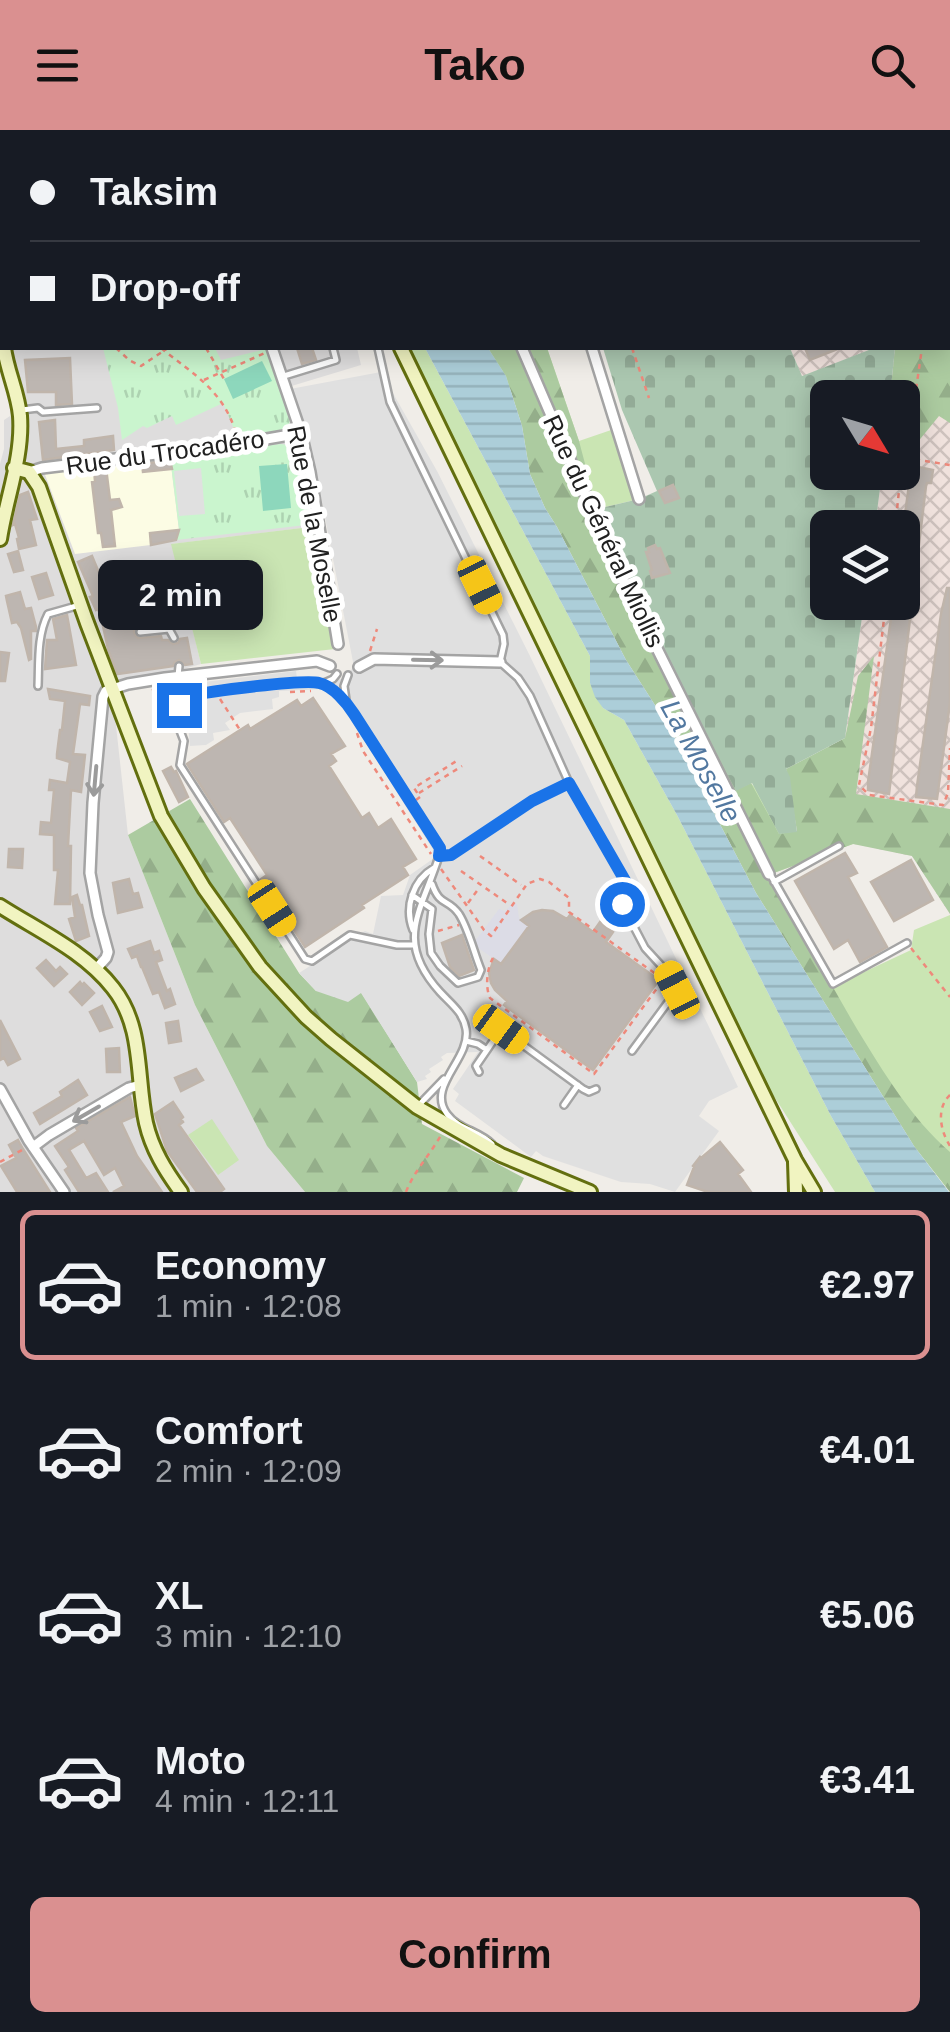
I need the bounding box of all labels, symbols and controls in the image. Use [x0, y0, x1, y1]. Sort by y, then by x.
icon: menu [30, 38, 85, 93]
icon: search [865, 38, 920, 93]
text: Tako [424, 39, 526, 90]
text: Taksim [90, 171, 218, 213]
text: Drop-off [90, 267, 240, 309]
north arrow [810, 380, 920, 490]
map controls [810, 380, 920, 620]
street label: Rue du Général Miollis [538, 410, 670, 652]
street label: Rue de la Moselle [282, 423, 348, 625]
street label: Rue du Trocadéro [64, 424, 266, 480]
button: layers [810, 510, 920, 620]
car [453, 551, 507, 619]
callout: 2 min [96, 560, 262, 630]
text: 2 min [139, 577, 222, 613]
one-way arrow [412, 651, 444, 670]
route end [157, 683, 202, 728]
water label: La Moselle [655, 694, 747, 828]
one-way arrow [86, 764, 105, 797]
car [243, 875, 301, 941]
route start [600, 882, 645, 927]
car [650, 956, 704, 1024]
car [468, 999, 534, 1059]
one-way arrow [72, 1104, 100, 1124]
icon: car [35, 1240, 125, 1330]
text: Economy [155, 1245, 326, 1287]
text: €2.97 [820, 1264, 915, 1306]
text: 1 min · 12:08 [155, 1288, 342, 1324]
icon: car [35, 1405, 125, 1495]
text: Comfort [155, 1410, 303, 1452]
text: €4.01 [820, 1429, 915, 1471]
text: 2 min · 12:09 [155, 1453, 342, 1489]
icon: car [35, 1570, 125, 1660]
text: XL [155, 1575, 204, 1617]
text: €5.06 [820, 1594, 915, 1636]
text: 3 min · 12:10 [155, 1618, 342, 1654]
icon: car [35, 1735, 125, 1825]
text: Moto [155, 1740, 246, 1782]
text: €3.41 [820, 1759, 915, 1801]
text: 4 min · 12:11 [155, 1783, 339, 1819]
button: Confirm [30, 1897, 920, 2012]

